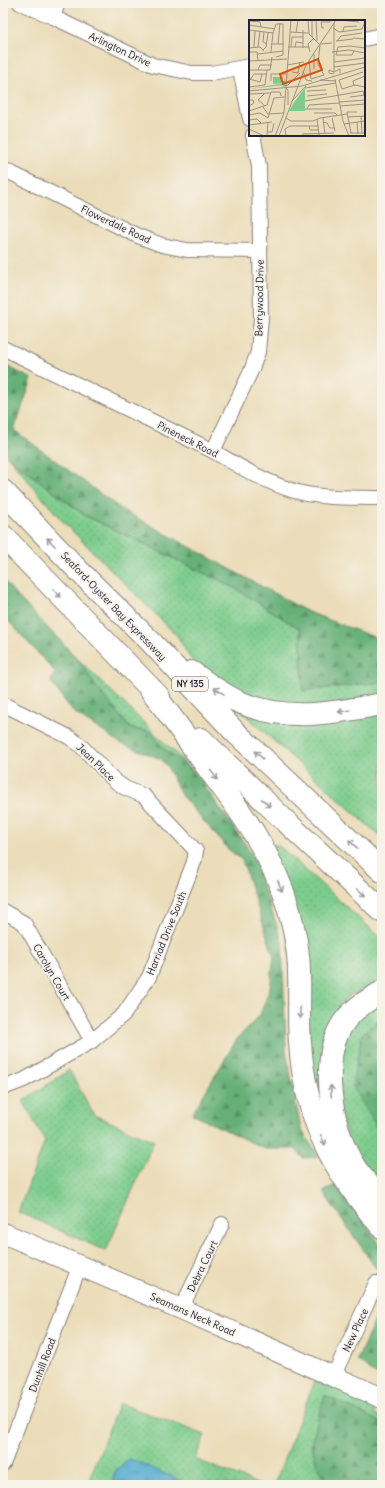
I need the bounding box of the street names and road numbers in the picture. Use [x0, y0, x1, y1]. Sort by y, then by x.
street label: Arlington Drive [87, 29, 153, 70]
street label: Flowerdale Road [79, 203, 153, 246]
street label: Berrywood Drive [252, 260, 267, 337]
street label: Pineneck Road [155, 419, 221, 460]
street label: Seaford-Oyster Bay Expressway [58, 549, 169, 664]
road number: NY 135 [172, 677, 208, 691]
street label: Jean Place [74, 741, 118, 784]
street label: Harriad Drive South [144, 889, 189, 977]
street label: Carolyn Court [30, 942, 73, 1003]
street label: Debra Court [184, 1238, 221, 1294]
street label: Seamans Neck Road [148, 1290, 238, 1339]
street label: New Place [340, 1306, 371, 1354]
street label: Dunhill Road [26, 1336, 59, 1394]

